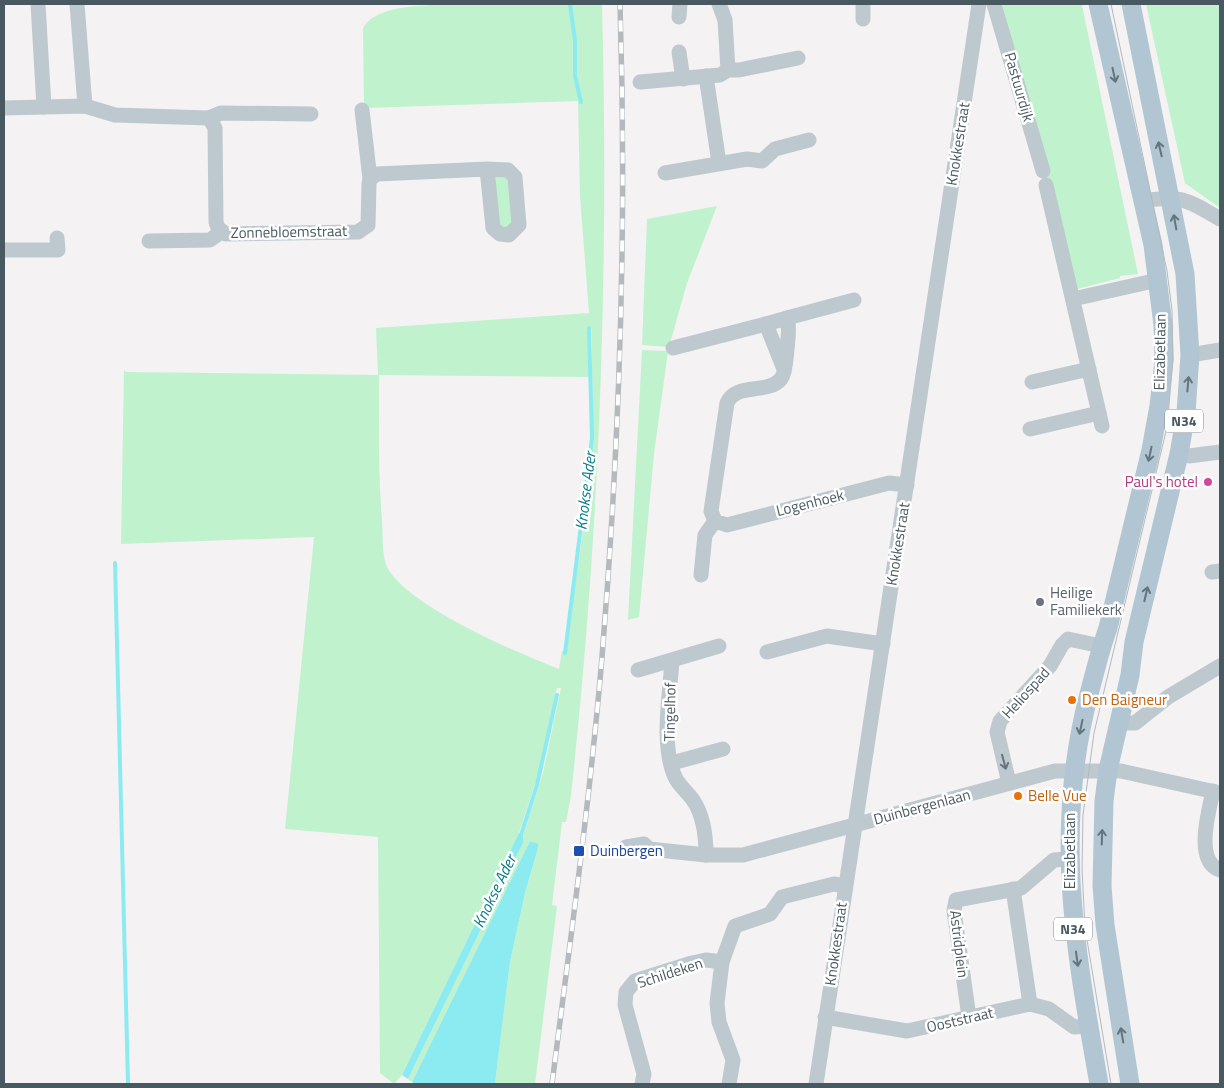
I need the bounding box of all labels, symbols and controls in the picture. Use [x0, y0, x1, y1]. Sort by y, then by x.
street label: Pastuurdijk [999, 49, 1040, 124]
one-way arrow [1109, 67, 1119, 83]
street label: Knokkestraat [940, 100, 976, 187]
one-way arrow [1155, 141, 1164, 157]
one-way arrow [1170, 215, 1180, 231]
street label: Zonnebloemstraat [230, 219, 348, 244]
street label: Elizabetlaan [1147, 313, 1172, 390]
one-way arrow [1184, 376, 1193, 392]
road number: N34 [1165, 410, 1203, 432]
one-way arrow [1145, 446, 1154, 462]
water label: Knokse Ader [568, 449, 602, 531]
place label: Paul's hotel [1125, 470, 1198, 493]
marker: Paul's hotel [1202, 476, 1214, 488]
street label: Logenhoek [774, 483, 846, 522]
street label: Knokkestraat [880, 500, 916, 587]
place label: Heilige Familiekerk [1050, 581, 1122, 621]
one-way arrow [1142, 587, 1151, 603]
marker: Heilige Familiekerk [1034, 596, 1046, 608]
street label: Heliospad [996, 662, 1055, 724]
street label: Tingelhof [657, 682, 682, 742]
place label: Den Baigneur [1082, 688, 1167, 711]
marker: Den Baigneur [1066, 694, 1078, 706]
one-way arrow [1076, 719, 1086, 735]
one-way arrow [1000, 754, 1009, 770]
street label: Duinbergenlaan [871, 783, 973, 830]
place label: Belle Vue [1028, 784, 1087, 807]
marker: Belle Vue [1012, 790, 1024, 802]
street label: Elizabetlaan [1058, 813, 1081, 889]
one-way arrow [1098, 829, 1107, 845]
place label: Duinbergen [590, 839, 663, 862]
marker: Duinbergen [572, 844, 586, 858]
water label: Knokse Ader [466, 849, 523, 931]
street label: Knokkestraat [818, 900, 853, 987]
street label: Astridplein [944, 909, 975, 979]
road number: N34 [1054, 918, 1092, 941]
street label: Schildeken [634, 951, 706, 994]
one-way arrow [1073, 951, 1083, 967]
street label: Ooststraat [924, 1001, 996, 1038]
one-way arrow [1116, 1028, 1126, 1044]

